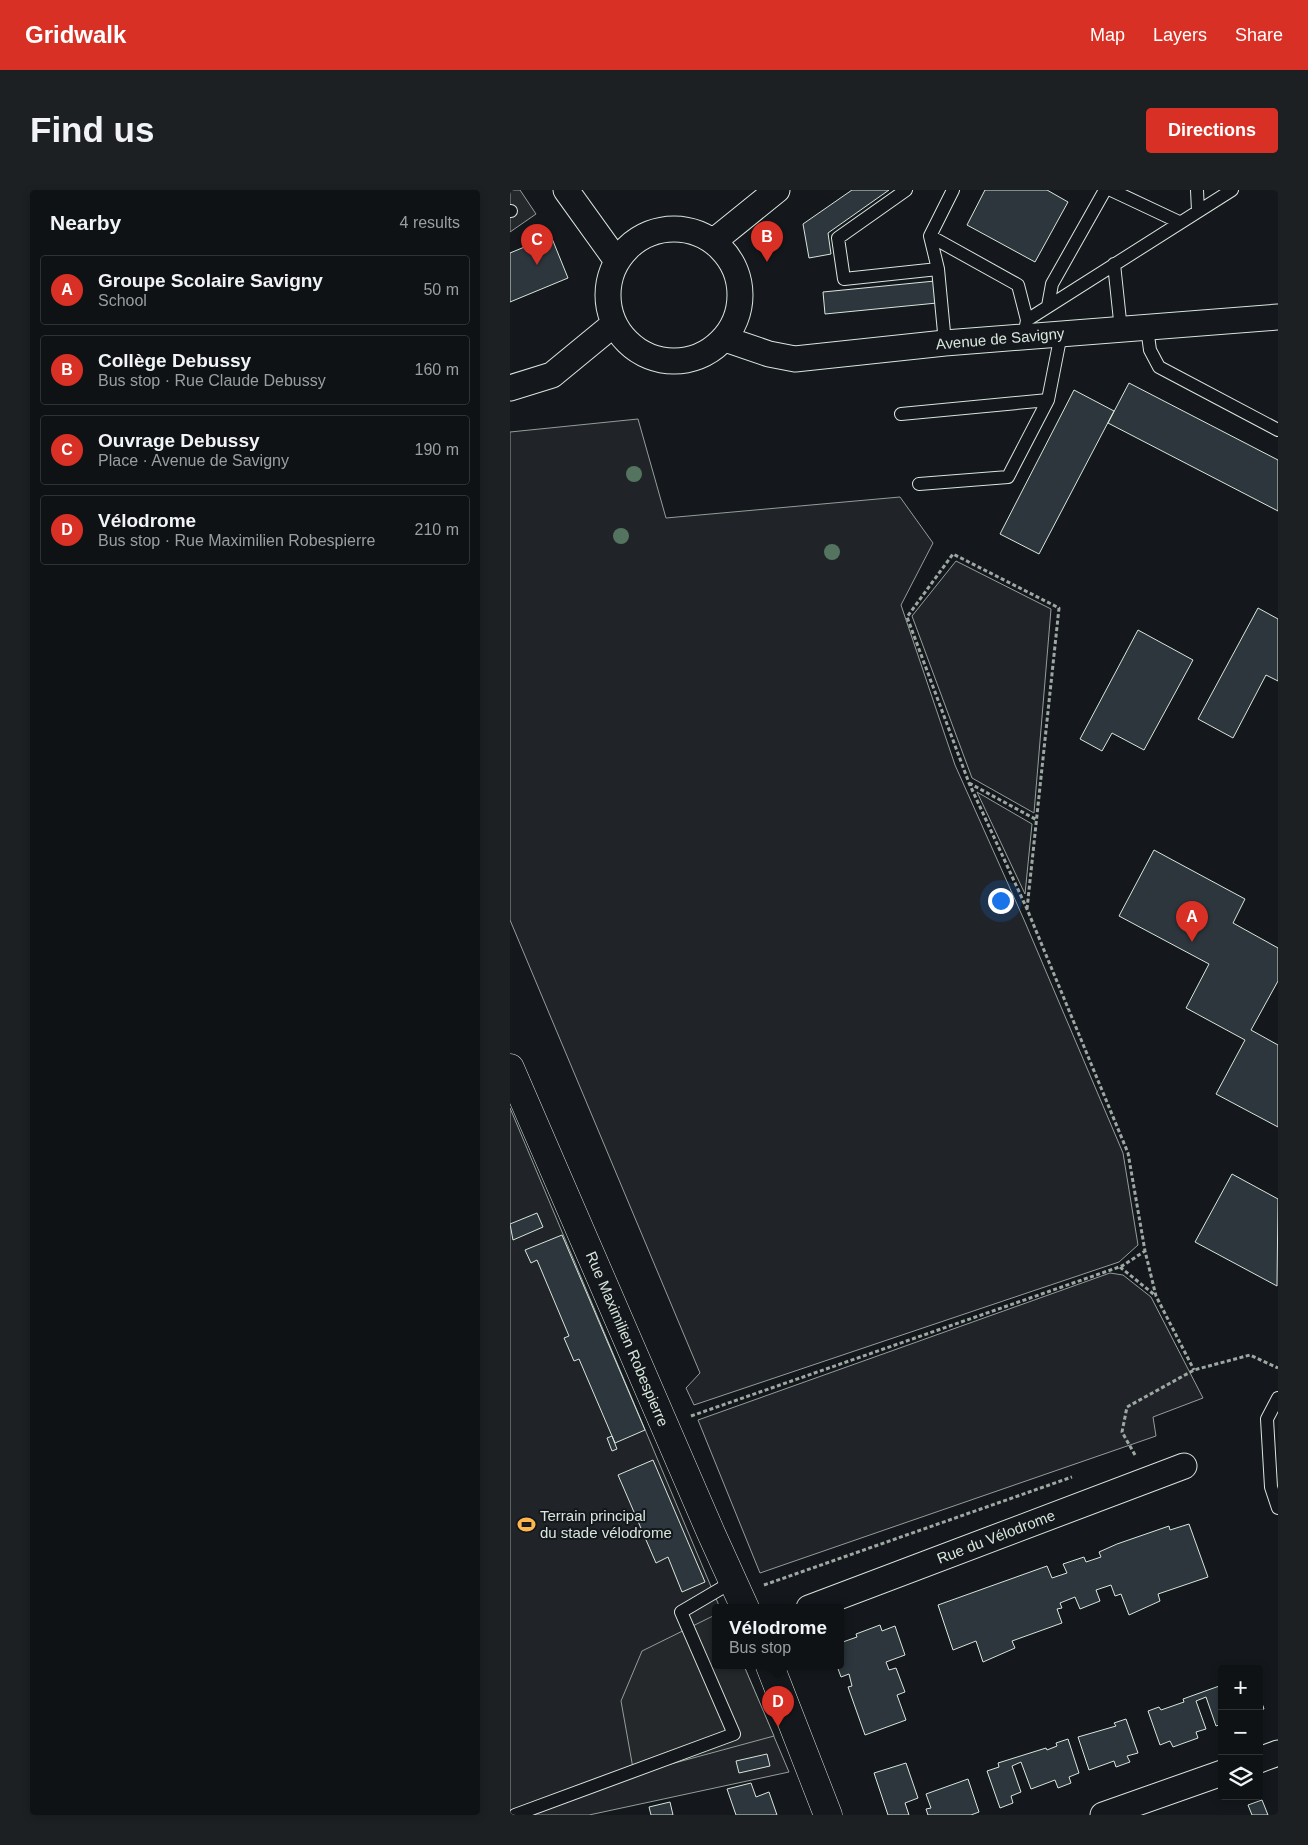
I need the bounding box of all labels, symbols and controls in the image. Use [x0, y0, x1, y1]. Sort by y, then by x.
text: Gridwalk [25, 21, 126, 48]
text: Map [1090, 25, 1125, 45]
text: Layers [1153, 25, 1207, 45]
text: Share [1235, 25, 1283, 45]
button: Directions [1146, 108, 1278, 153]
text: Find us [30, 110, 154, 149]
text: Nearby [50, 211, 121, 234]
text: 4 results [400, 214, 460, 231]
pin: B [751, 221, 783, 262]
pin: C [521, 224, 553, 265]
text: Groupe Scolaire Savigny [98, 270, 323, 291]
text: A [61, 281, 73, 298]
text: 50 m [423, 281, 459, 298]
text: School [98, 292, 147, 309]
street label: Avenue de Savigny [935, 324, 1065, 353]
text: Collège Debussy [98, 350, 251, 371]
text: B [61, 361, 73, 378]
text: 160 m [415, 361, 459, 378]
text: Bus stop · Rue Claude Debussy [98, 372, 326, 389]
text: Ouvrage Debussy [98, 430, 260, 451]
text: C [61, 441, 73, 458]
text: 190 m [415, 441, 459, 458]
text: Place · Avenue de Savigny [98, 452, 289, 469]
text: Vélodrome [98, 510, 196, 531]
text: D [61, 521, 73, 538]
text: 210 m [415, 521, 459, 538]
text: Bus stop · Rue Maximilien Robespierre [98, 532, 375, 549]
your location [988, 888, 1014, 914]
pin: A [1176, 901, 1208, 942]
street label: Rue Maximilien Robespierre [583, 1249, 672, 1429]
street label: Rue du Vélodrome [934, 1506, 1057, 1567]
place label: Terrain principal du stade vélodrome [540, 1507, 672, 1541]
sports icon: Terrain principal du stade vélodrome [516, 1515, 536, 1535]
popup [712, 1604, 844, 1669]
text: Vélodrome [729, 1617, 827, 1638]
text: Bus stop [729, 1639, 791, 1656]
map controls [1218, 1665, 1263, 1800]
button: + [1218, 1665, 1263, 1710]
pin: D [762, 1686, 794, 1727]
button: − [1218, 1710, 1263, 1755]
button: layers [1218, 1755, 1263, 1800]

